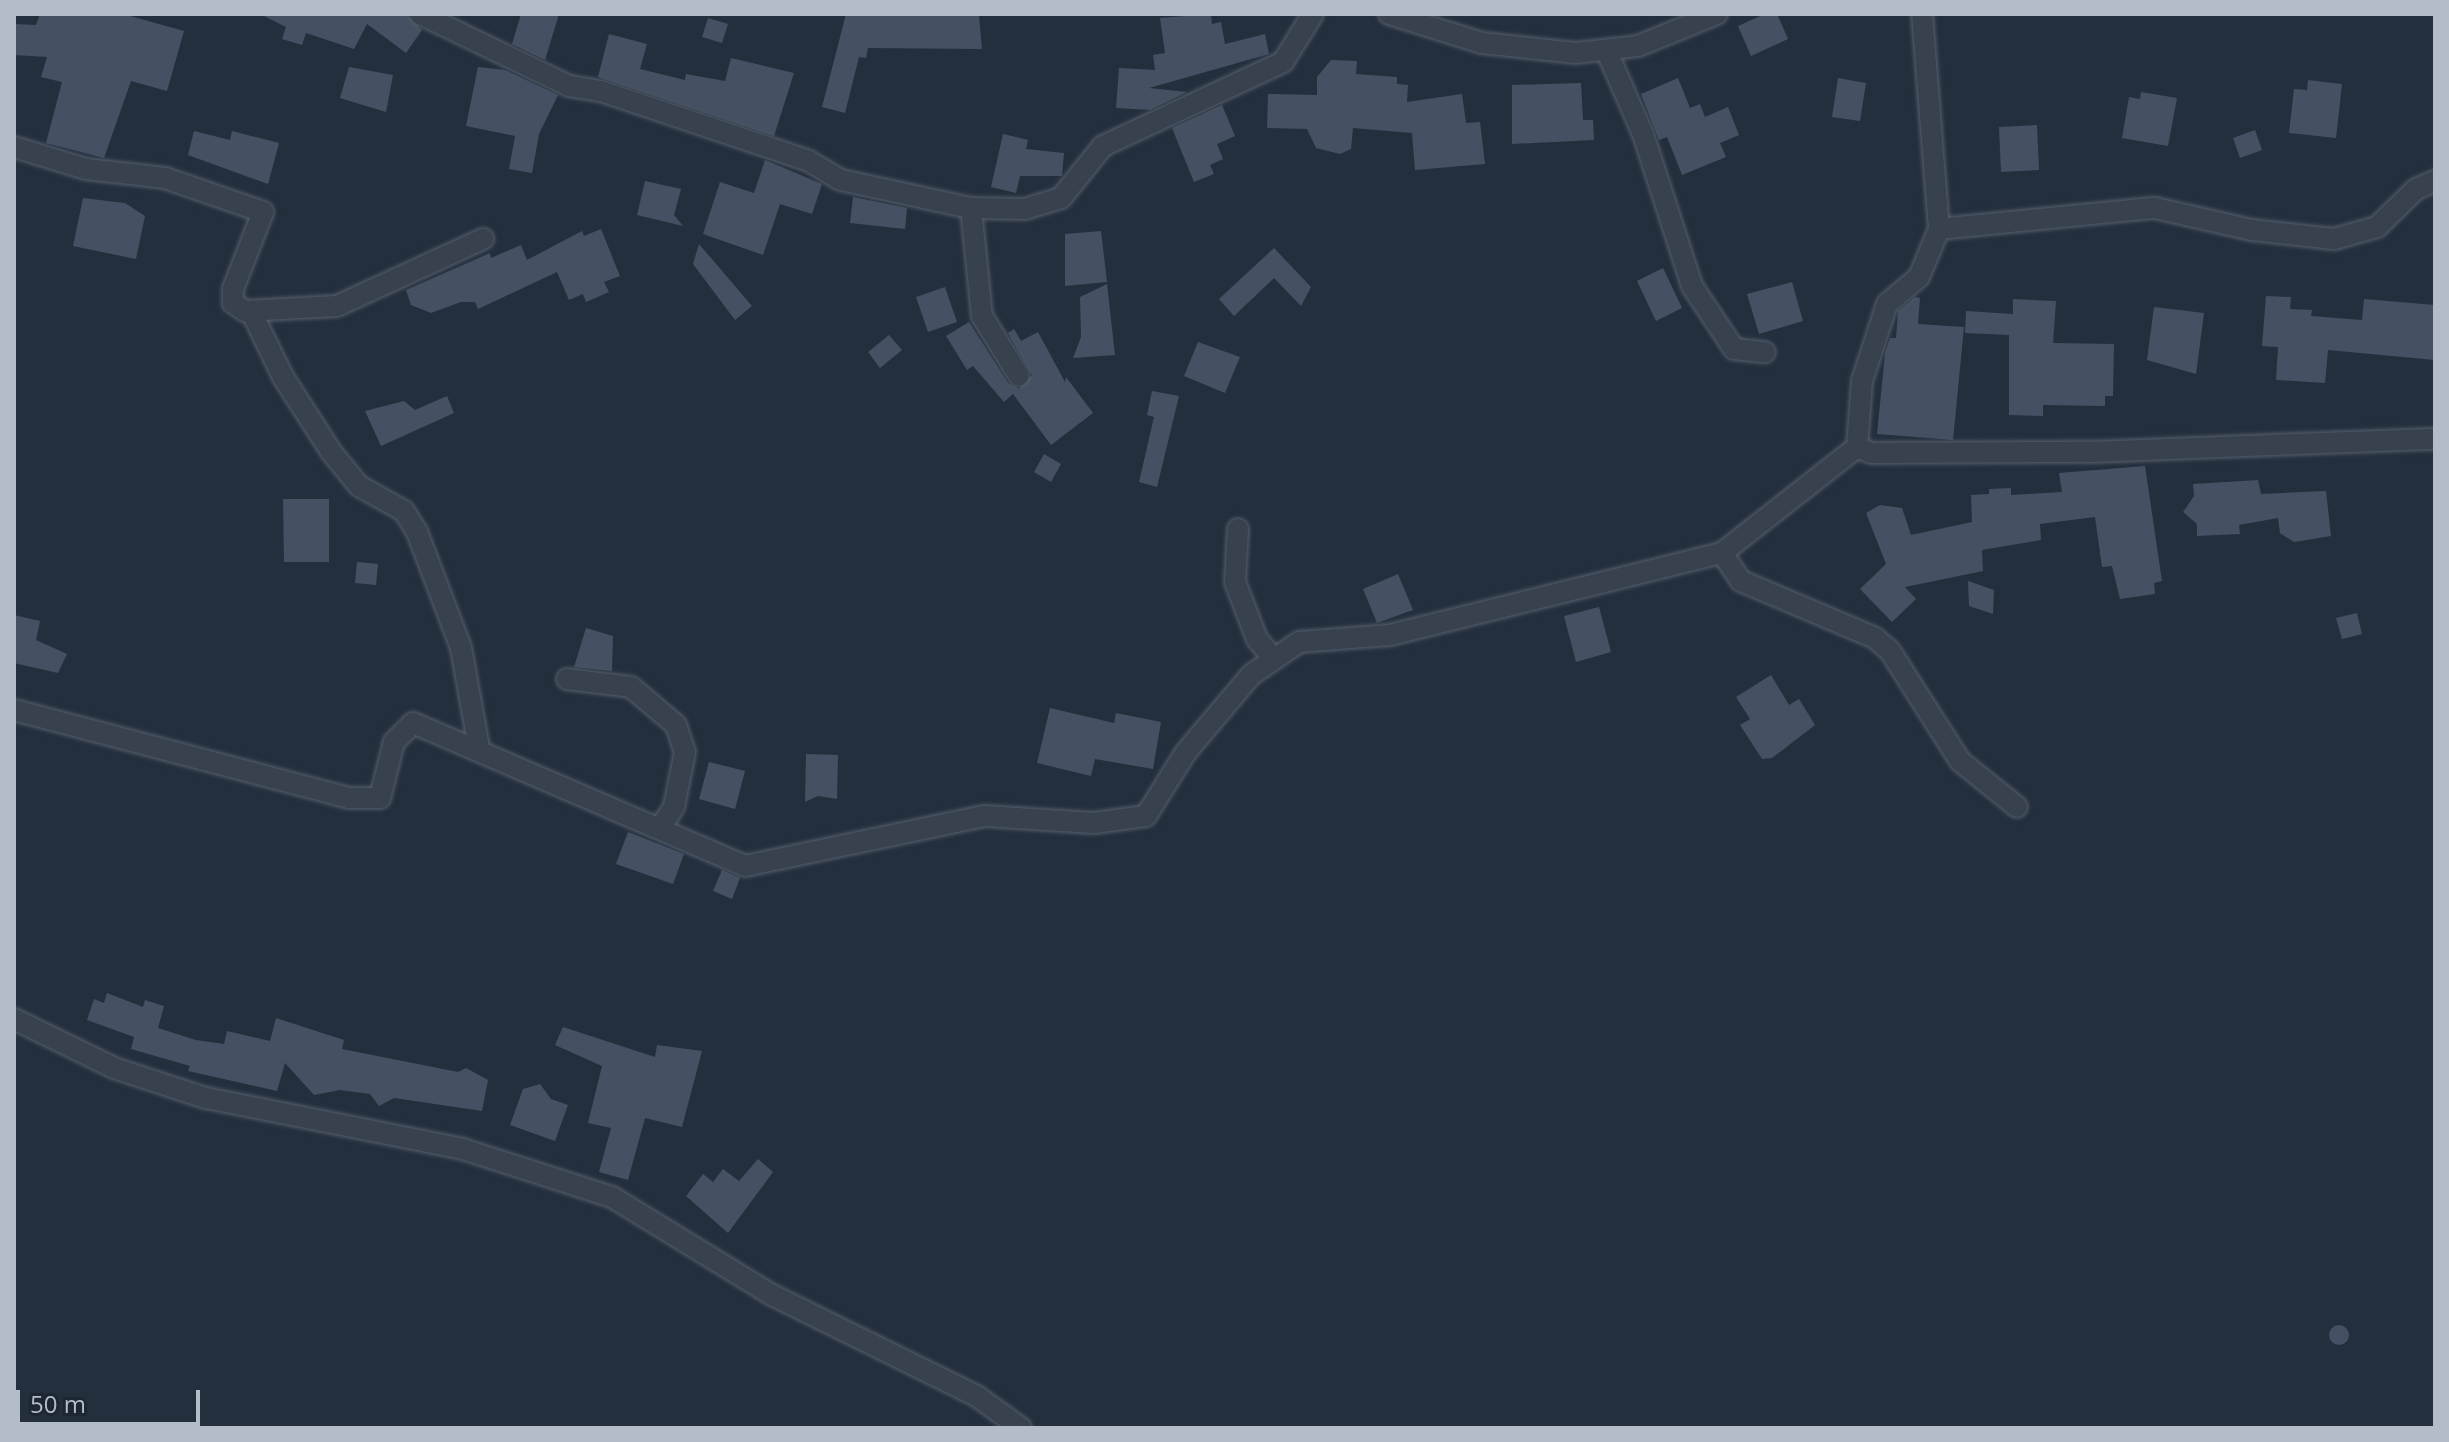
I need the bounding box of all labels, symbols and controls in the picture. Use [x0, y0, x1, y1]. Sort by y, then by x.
scale bar [20, 1374, 204, 1424]
text: 50 m [30, 1387, 86, 1420]

